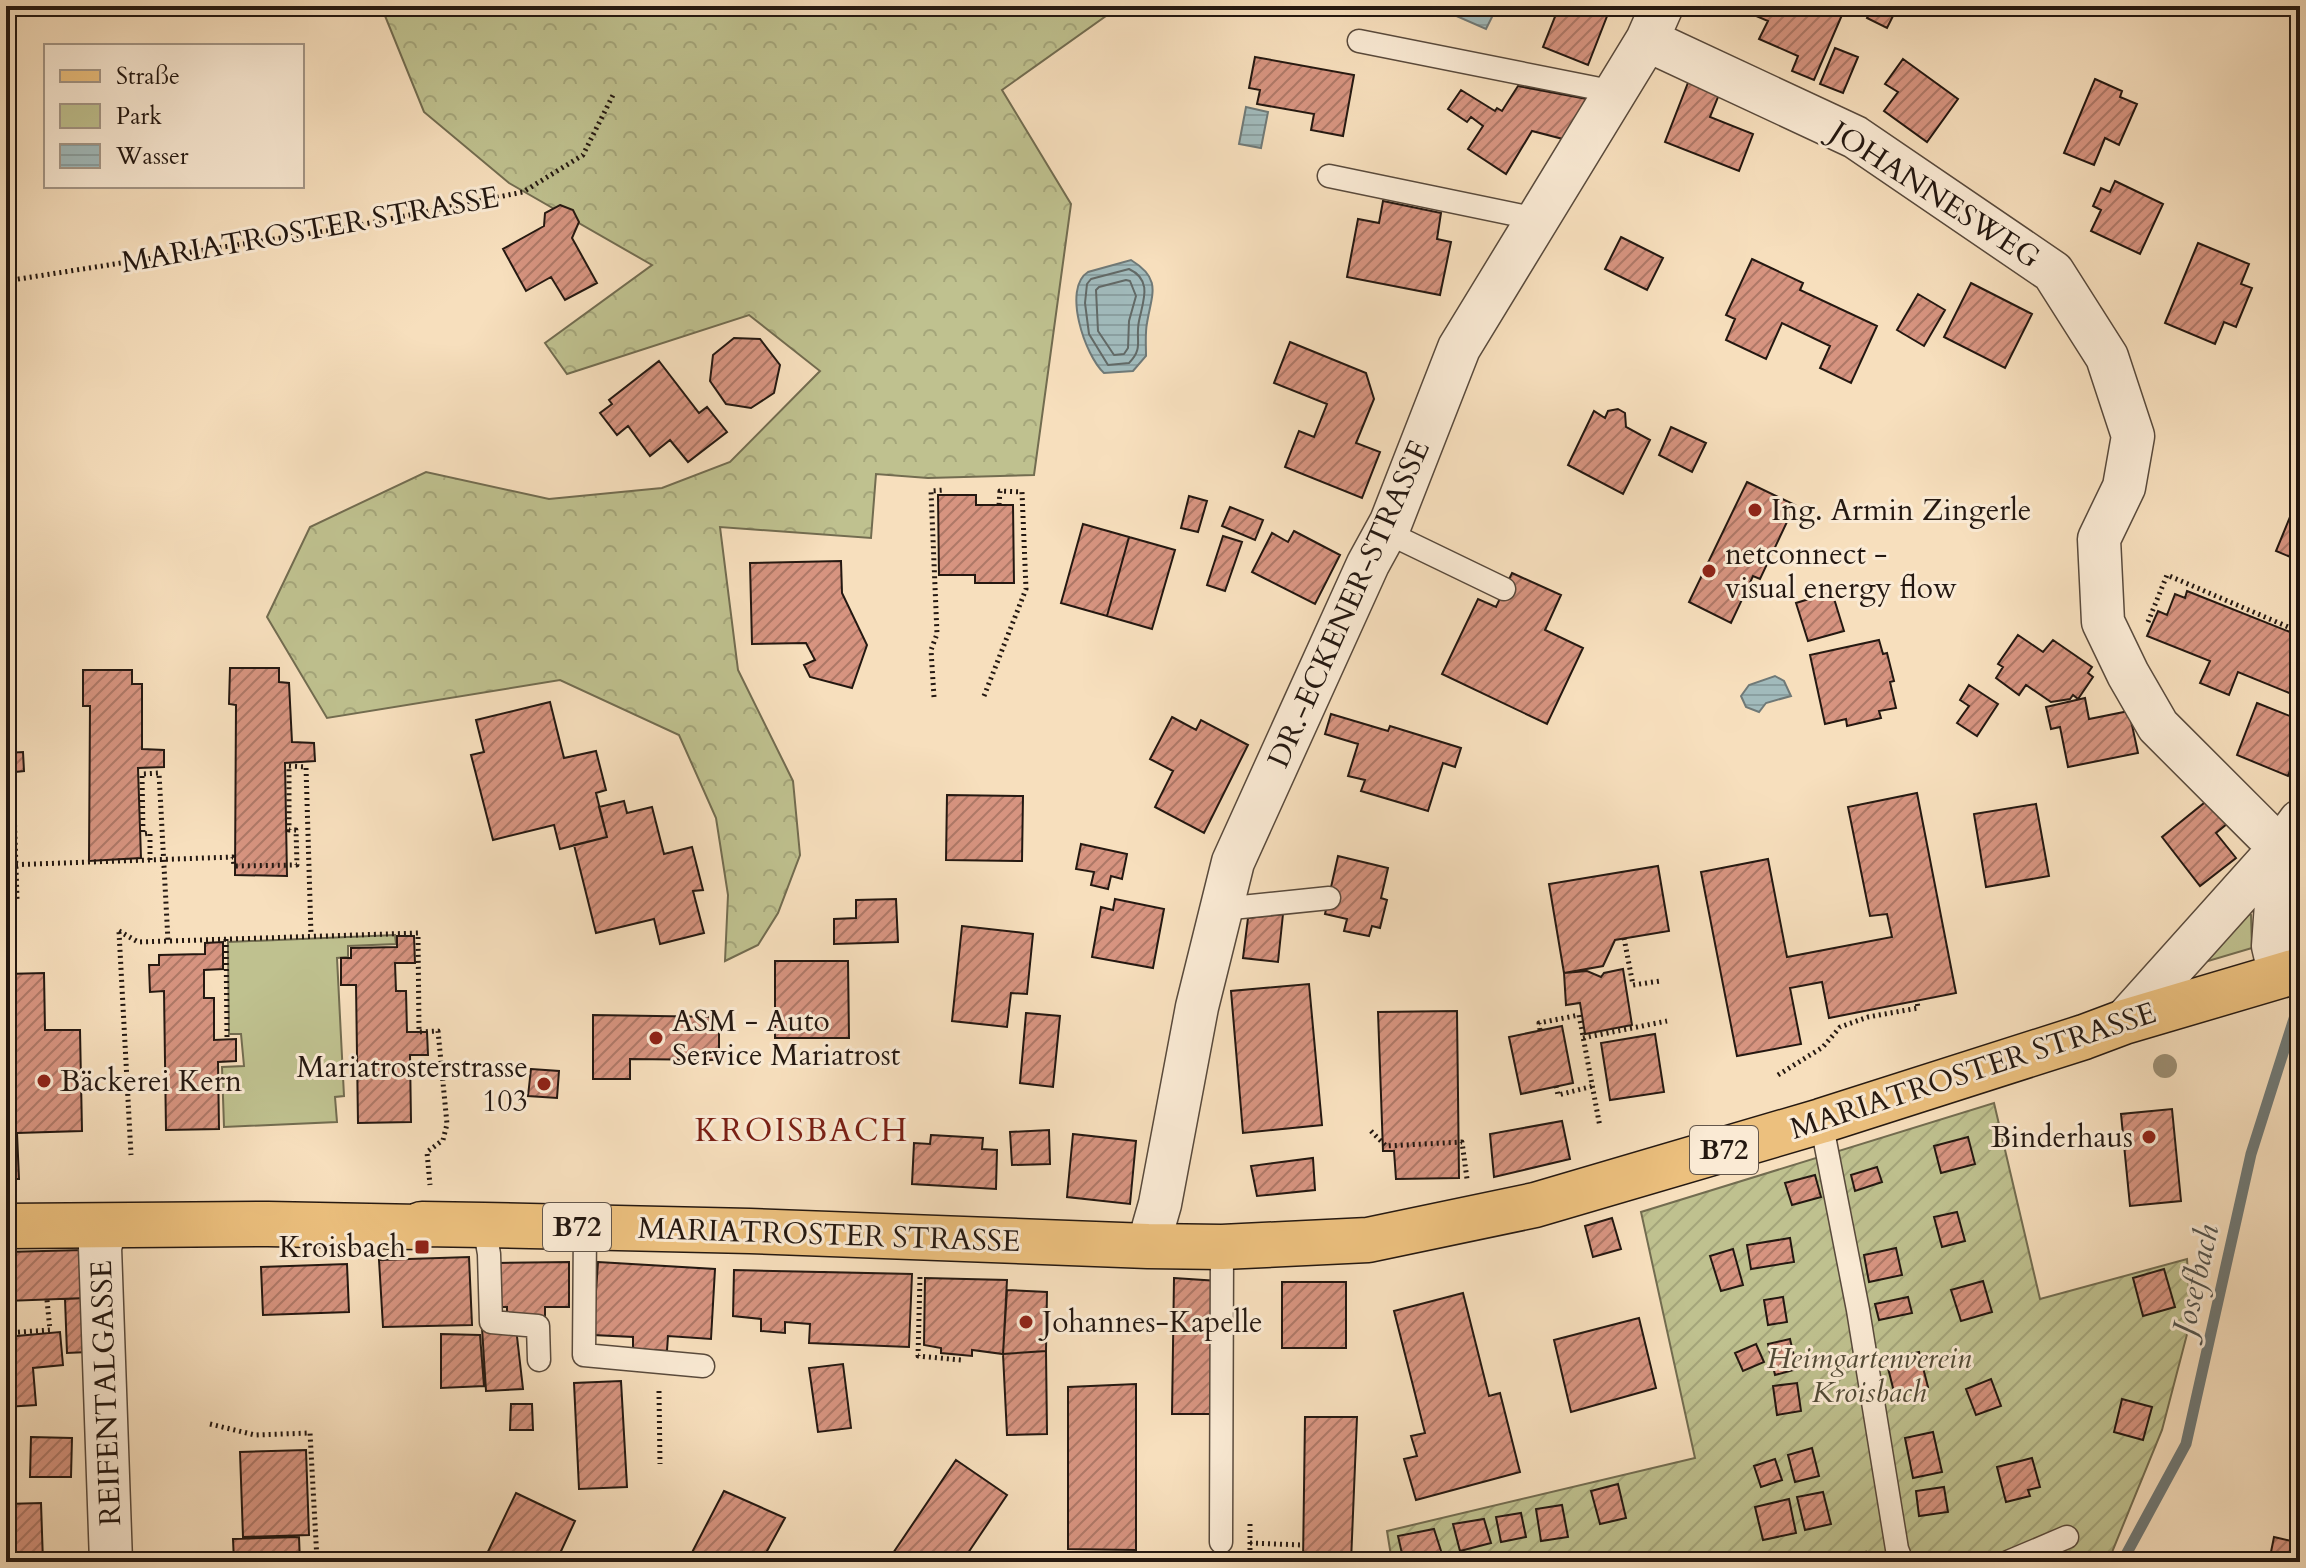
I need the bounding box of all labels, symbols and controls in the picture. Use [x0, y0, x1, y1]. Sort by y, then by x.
legend [44, 44, 304, 188]
text: Straße [116, 60, 180, 93]
text: Park [116, 100, 162, 133]
street label: JOHANNESWEG [1819, 110, 2048, 278]
text: Wasser [115, 140, 189, 173]
street label: MARIATROSTER STRASSE [118, 177, 502, 283]
street label: DR.-ECKENER-STRASSE [1258, 434, 1440, 774]
place label: Ing. Armin Zingerle [1771, 490, 2032, 531]
marker: Ing. Armin Zingerle [1746, 501, 1764, 519]
place label: netconnect - visual energy flow [1725, 534, 1957, 609]
marker: netconnect - visual energy flow [1700, 562, 1718, 580]
street label: MARIATROSTER STRASSE [1785, 992, 2161, 1150]
place label: ASM - Auto Service Mariatrost [672, 1001, 901, 1076]
marker: ASM - Auto Service Mariatrost [647, 1029, 665, 1047]
place label: Mariatrosterstrasse 103 [297, 1047, 528, 1122]
place label: Bäckerei Kern [60, 1061, 242, 1102]
marker: Bäckerei Kern [35, 1072, 53, 1090]
marker: Mariatrosterstrasse 103 [535, 1075, 553, 1093]
district label: KROISBACH [695, 1109, 909, 1153]
place label: Binderhaus [1991, 1117, 2133, 1158]
road number: B72 [1690, 1126, 1758, 1174]
marker: Binderhaus [2140, 1128, 2158, 1146]
road number: B72 [543, 1203, 611, 1251]
street label: MARIATROSTER STRASSE [637, 1208, 1021, 1262]
water label: Josefbach [2160, 1220, 2230, 1347]
place label: Kroisbach [279, 1227, 407, 1268]
marker: Kroisbach [413, 1238, 431, 1256]
street label: REIFENTALGASSE [81, 1259, 131, 1527]
place label: Johannes-Kapelle [1038, 1302, 1263, 1343]
marker: Johannes-Kapelle [1017, 1313, 1035, 1331]
park label: Heimgartenverein Kroisbach [1767, 1338, 1972, 1413]

